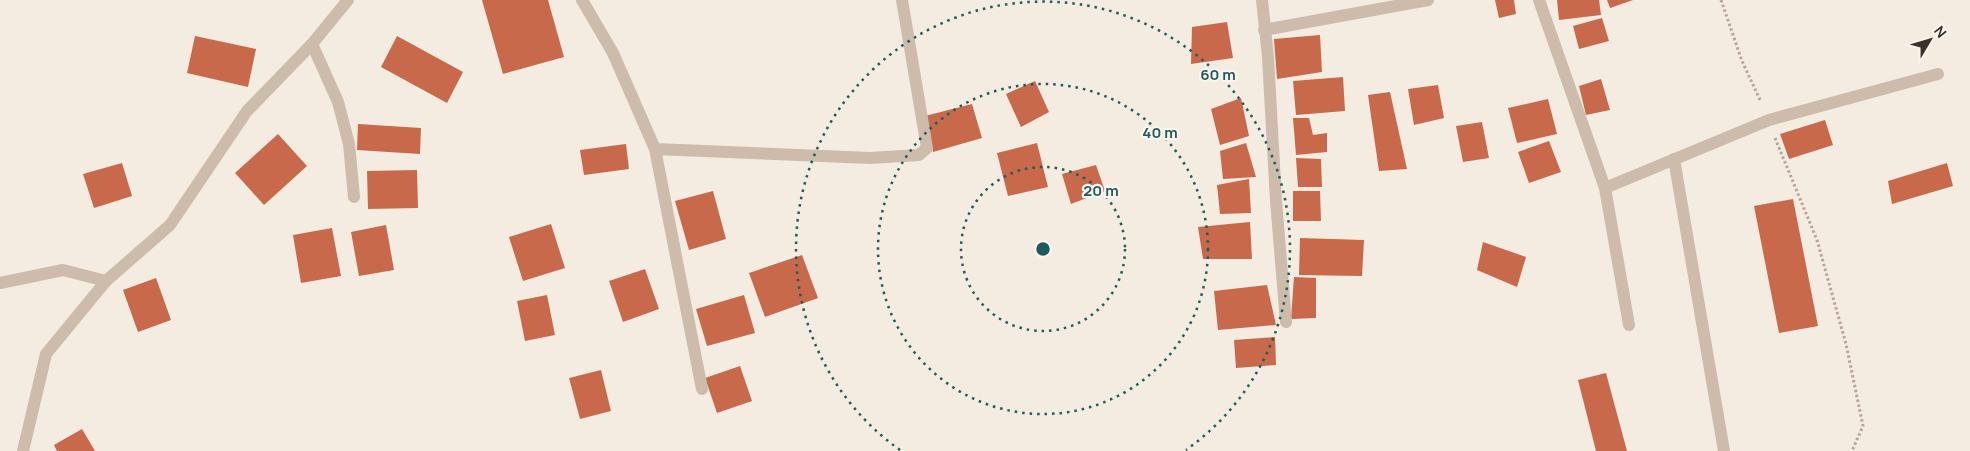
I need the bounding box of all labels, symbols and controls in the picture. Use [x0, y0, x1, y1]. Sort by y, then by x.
north arrow [1905, 15, 1955, 65]
text: N [1930, 22, 1951, 42]
text: 60 m [1200, 64, 1236, 85]
text: 40 m [1142, 122, 1178, 143]
text: 20 m [1083, 180, 1119, 201]
centre of rings [1034, 240, 1052, 258]

